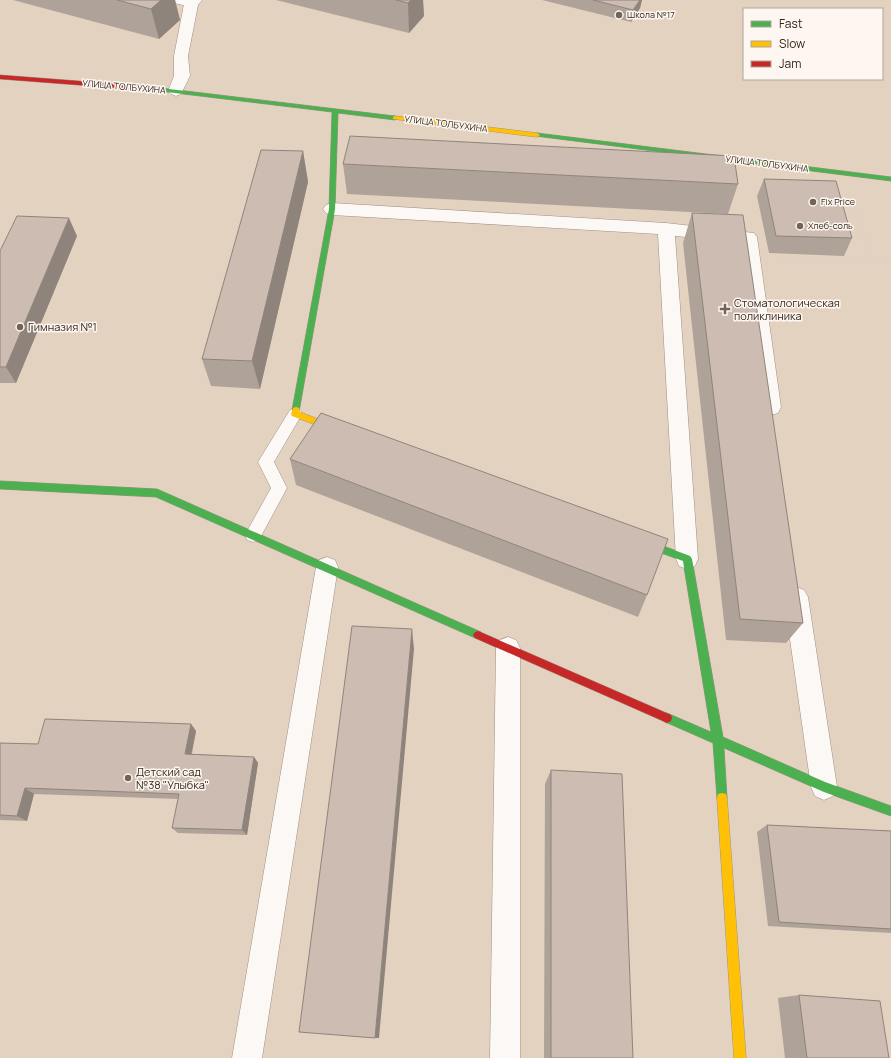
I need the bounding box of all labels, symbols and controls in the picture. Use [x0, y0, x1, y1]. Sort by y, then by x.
place label: Школа №17 [627, 8, 675, 21]
legend [743, 8, 883, 80]
marker: Школа №17 [614, 10, 624, 20]
text: Fast [779, 15, 803, 32]
text: Slow [779, 35, 805, 52]
text: Jam [779, 55, 801, 72]
street label: УЛИЦА ТОЛБУХИНА [82, 76, 167, 97]
street label: УЛИЦА ТОЛБУХИНА [404, 112, 489, 135]
street label: УЛИЦА ТОЛБУХИНА [725, 152, 810, 175]
place label: Fix Price [821, 195, 855, 208]
marker: Fix Price [808, 197, 818, 207]
place label: Хлеб-соль [808, 219, 853, 232]
marker: Хлеб-соль [795, 221, 805, 231]
place label: Стоматологическая поликлиника [734, 295, 840, 323]
marker: Стоматологическая поликлиника [719, 303, 731, 315]
place label: Гимназия №1 [28, 319, 97, 334]
marker: Гимназия №1 [15, 322, 25, 332]
place label: Детский сад №38 "Улыбка" [136, 764, 209, 792]
marker: Детский сад №38 "Улыбка" [123, 773, 133, 783]

